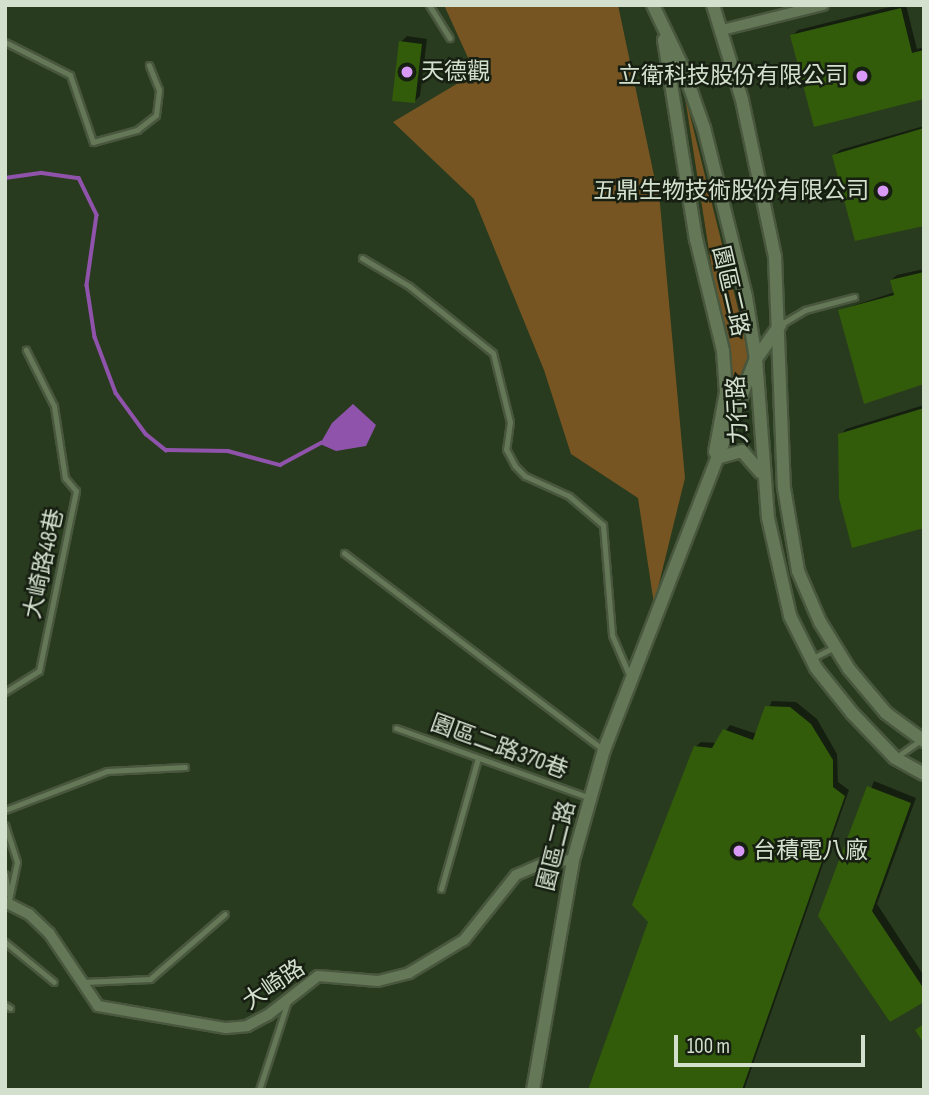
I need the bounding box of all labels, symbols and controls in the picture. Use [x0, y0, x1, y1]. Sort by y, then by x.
place label: 天德觀 [421, 58, 490, 86]
place label: 立衛科技股份有限公司 [618, 62, 848, 90]
marker: 天德觀 [399, 64, 415, 80]
marker: 立衛科技股份有限公司 [854, 68, 870, 84]
place label: 五鼎生物技術股份有限公司 [593, 177, 869, 205]
marker: 五鼎生物技術股份有限公司 [875, 183, 891, 199]
street label: 園區二路 [706, 243, 754, 339]
street label: 力行路 [722, 375, 754, 445]
street label: 大崎路48巷 [19, 506, 69, 622]
street label: 園區二路370巷 [427, 709, 571, 785]
street label: 園區二路 [532, 798, 582, 894]
place label: 台積電八廠 [753, 837, 868, 865]
marker: 台積電八廠 [731, 843, 747, 859]
street label: 大崎路 [238, 954, 310, 1016]
scale bar [677, 1021, 868, 1066]
text: 100 m [687, 1034, 730, 1059]

